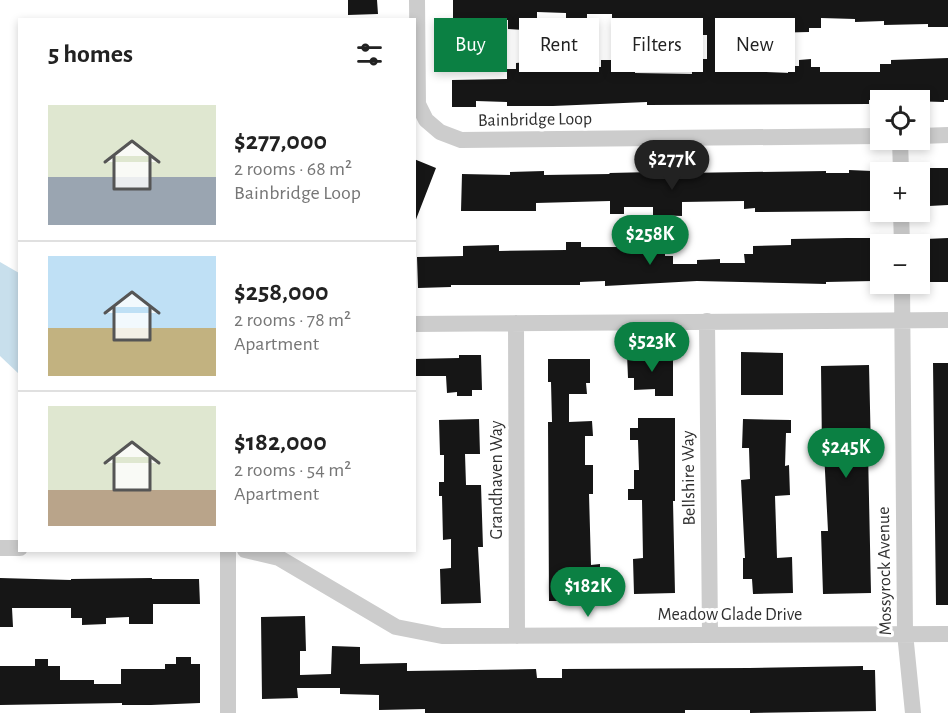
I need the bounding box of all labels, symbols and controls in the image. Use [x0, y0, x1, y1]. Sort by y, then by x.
chip: Buy [434, 18, 507, 72]
chip: Rent [519, 18, 599, 72]
chip: Filters [611, 18, 703, 72]
chip: New [715, 18, 795, 72]
icon: filters [353, 38, 386, 71]
text: 5 homes [48, 41, 133, 67]
map controls [870, 90, 930, 294]
button: locate [870, 90, 930, 150]
street label: Bainbridge Loop [478, 110, 592, 130]
text: $277,000 [234, 128, 327, 154]
icon: home [96, 129, 168, 201]
pin: $277K [630, 140, 714, 191]
text: $277K [648, 149, 696, 169]
text: 2 rooms · 68 m² [234, 159, 352, 179]
button: + [870, 162, 930, 222]
text: Bainbridge Loop [234, 183, 361, 203]
pin: $258K [608, 215, 692, 266]
text: $258K [626, 224, 674, 244]
button: − [870, 234, 930, 294]
text: $258,000 [234, 279, 329, 305]
icon: home [96, 280, 168, 352]
text: 2 rooms · 78 m² [234, 310, 351, 330]
pin: $523K [610, 322, 694, 373]
text: $523K [628, 331, 676, 351]
text: Apartment [234, 334, 319, 354]
street label: Grandhaven Way [488, 420, 506, 540]
pin: $245K [804, 428, 888, 479]
text: $182,000 [234, 429, 327, 455]
icon: home [96, 430, 168, 502]
street label: Bellshire Way [679, 430, 699, 526]
text: $245K [822, 437, 870, 457]
text: 2 rooms · 54 m² [234, 460, 351, 480]
text: Apartment [234, 484, 319, 504]
street label: Mossyrock Avenue [875, 506, 895, 636]
pin: $182K [546, 567, 630, 618]
text: $182K [564, 576, 612, 596]
street label: Meadow Glade Drive [658, 606, 802, 624]

